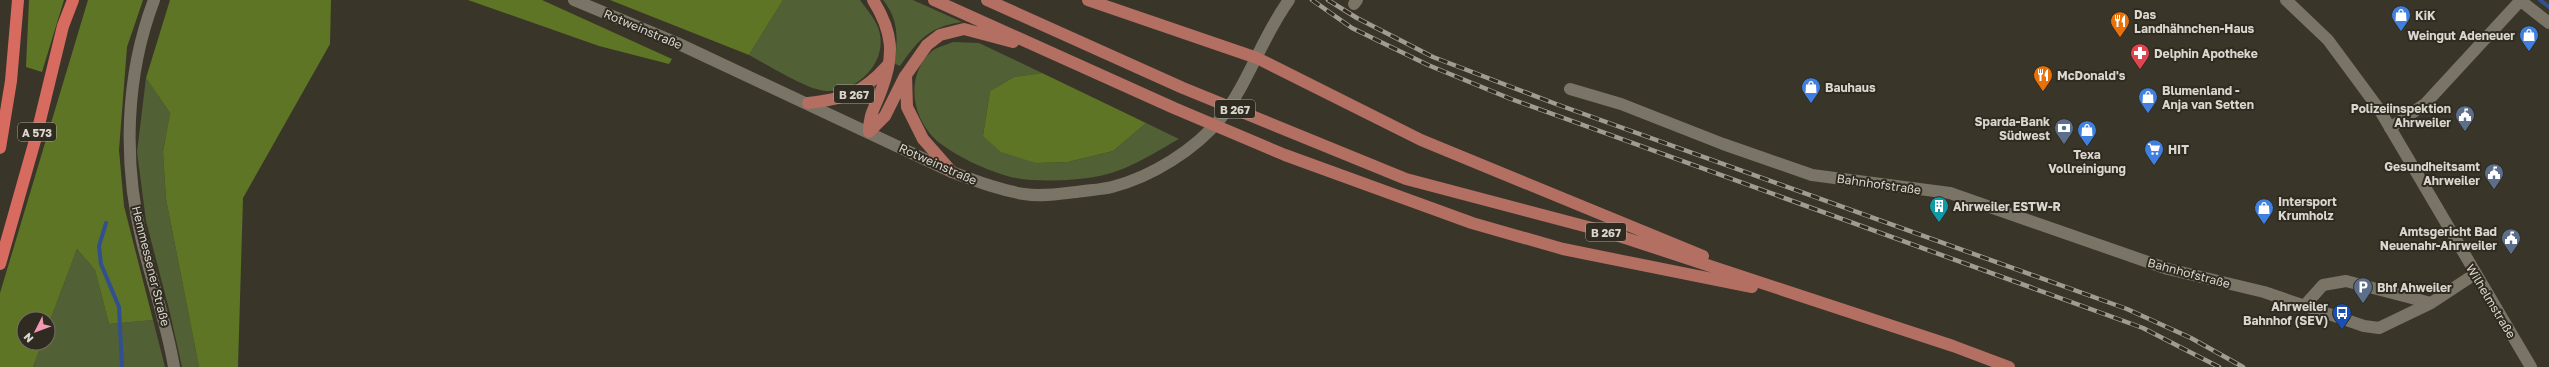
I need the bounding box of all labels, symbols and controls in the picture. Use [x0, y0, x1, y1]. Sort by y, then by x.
shop icon: KiK [2390, 4, 2412, 32]
street label: Rotweinstraße [602, 6, 685, 52]
place label: Das Landhähnchen-Haus [2134, 7, 2255, 36]
place label: KiK [2415, 8, 2436, 23]
restaurant icon: Das Landhähnchen-Haus [2109, 10, 2131, 38]
shop icon: Weingut Adeneuer [2518, 24, 2540, 52]
place label: Weingut Adeneuer [2408, 28, 2515, 43]
pharmacy icon: Delphin Apotheke [2129, 42, 2151, 70]
place label: Delphin Apotheke [2154, 46, 2258, 61]
restaurant icon: McDonald's [2032, 64, 2054, 92]
place label: McDonald's [2057, 68, 2126, 83]
shop icon: Bauhaus [1800, 76, 1822, 104]
place label: Bauhaus [1825, 80, 1876, 95]
place label: Blumenland - Anja van Setten [2162, 83, 2254, 112]
road number: B 267 [834, 85, 874, 103]
shop icon: Blumenland - Anja van Setten [2137, 86, 2159, 114]
road number: B 267 [1215, 100, 1255, 118]
place label: Polizeiinspektion Ahrweiler [2351, 101, 2451, 130]
public building icon: Polizeiinspektion Ahrweiler [2454, 104, 2476, 132]
place label: Sparda-Bank Südwest [1975, 114, 2050, 143]
bank icon: Sparda-Bank Südwest [2053, 117, 2075, 145]
shop icon: Texa Vollreinigung [2076, 119, 2098, 147]
road number: A 573 [18, 123, 56, 141]
supermarket icon: HIT [2143, 138, 2165, 166]
street label: Rotweinstraße [897, 140, 979, 188]
place label: HIT [2168, 142, 2189, 157]
place label: Texa Vollreinigung [2048, 147, 2126, 176]
place label: Gesundheitsamt Ahrweiler [2384, 159, 2480, 188]
public building icon: Gesundheitsamt Ahrweiler [2483, 162, 2505, 190]
street label: Bahnhofstraße [1836, 171, 1922, 197]
place label: Intersport Krumholz [2278, 194, 2337, 223]
building icon: Ahrweiler ESTW-R [1928, 195, 1950, 223]
shop icon: Intersport Krumholz [2253, 197, 2275, 225]
place label: Ahrweiler ESTW-R [1953, 199, 2061, 214]
street label: Hemmessener Straße [129, 204, 173, 328]
road number: B 267 [1586, 223, 1626, 241]
place label: Amtsgericht Bad Neuenahr-Ahrweiler [2380, 224, 2497, 253]
public building icon: Amtsgericht Bad Neuenahr-Ahrweiler [2500, 227, 2522, 255]
street label: Bahnhofstraße [2146, 255, 2232, 291]
street label: Wilhelmstraße [2463, 261, 2519, 341]
parking icon: Bhf Ahweiler [2352, 276, 2374, 304]
place label: Bhf Ahweiler [2377, 280, 2452, 295]
place label: Ahrweiler Bahnhof (SEV) [2243, 299, 2328, 328]
bus stop icon: Ahrweiler Bahnhof (SEV) [2331, 302, 2353, 330]
north arrow [16, 311, 56, 351]
text: N [21, 331, 36, 345]

